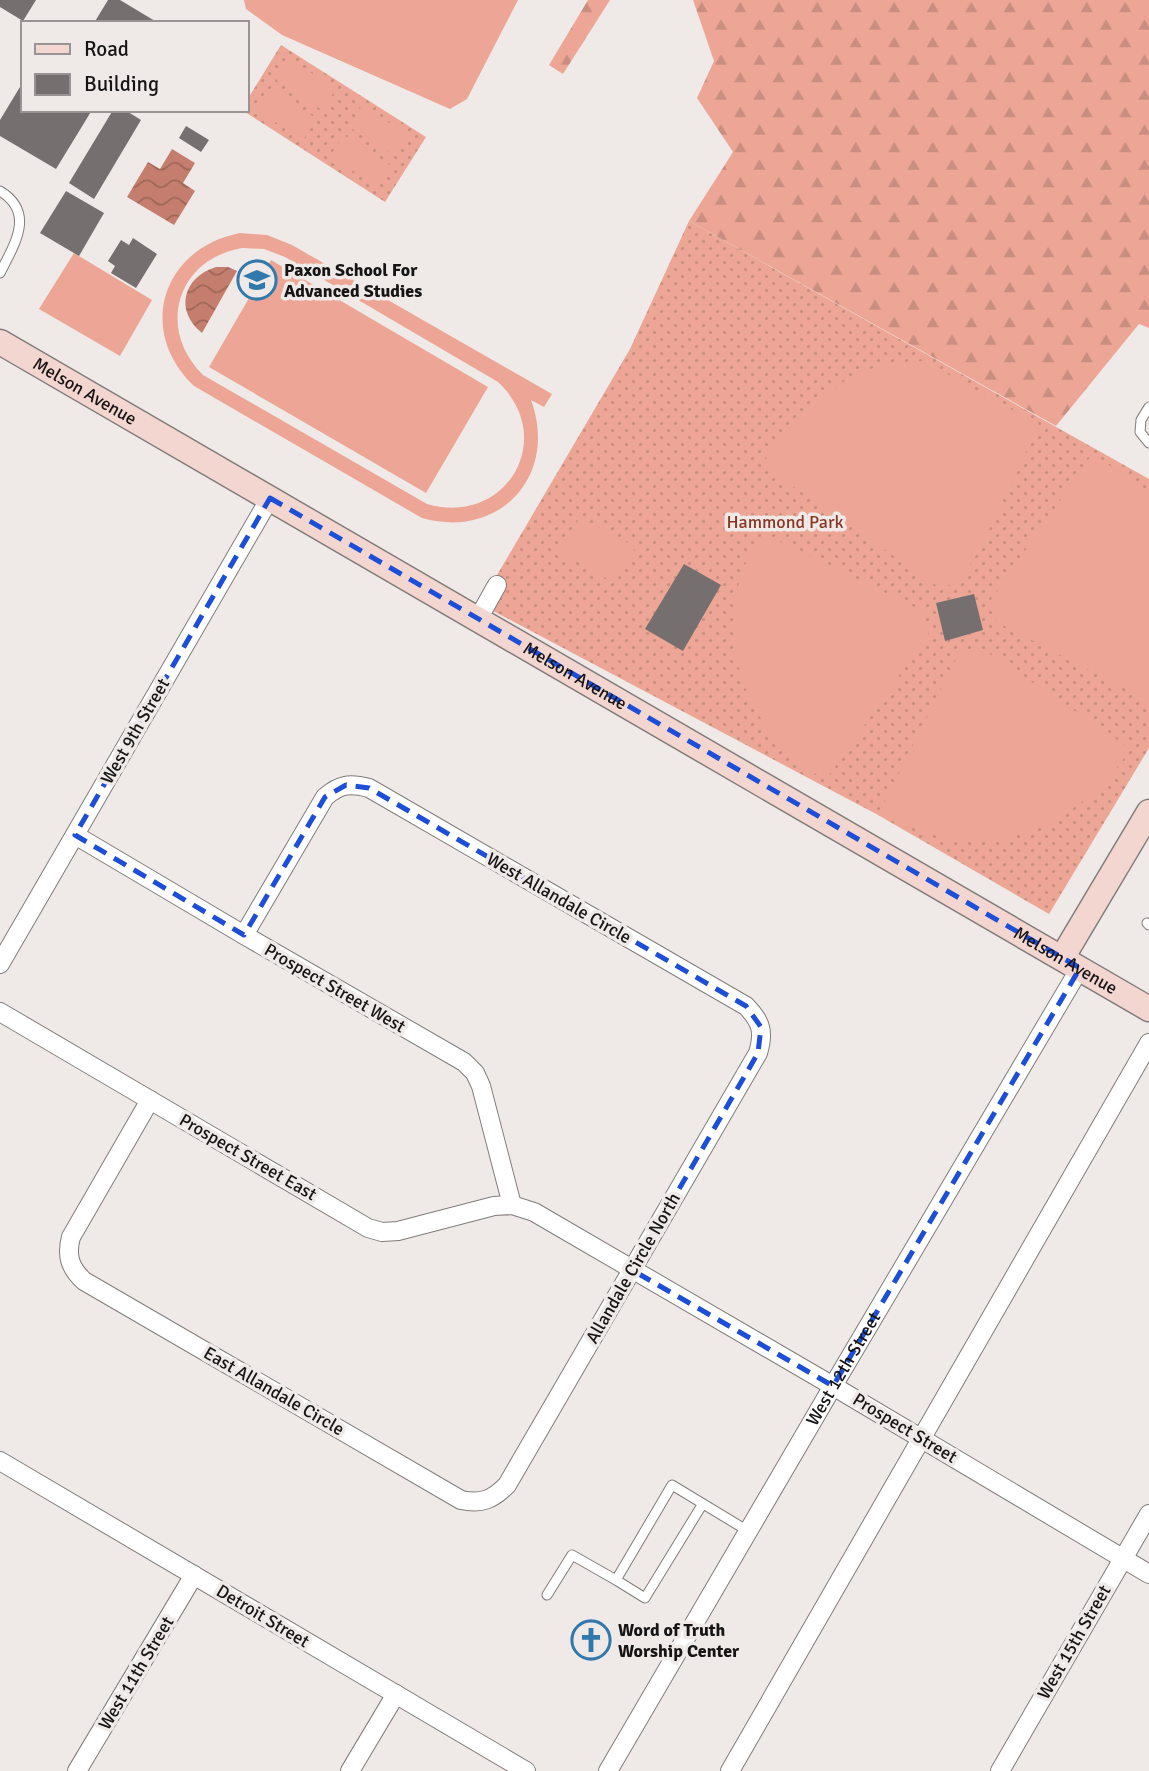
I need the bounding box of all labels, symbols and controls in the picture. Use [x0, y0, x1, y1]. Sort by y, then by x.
legend [21, 21, 248, 112]
text: Road [84, 36, 129, 62]
text: Building [84, 71, 159, 97]
school or university icon: Paxon School For Advanced Studies [236, 259, 278, 301]
place label: Paxon School For Advanced Studies [284, 259, 422, 302]
street label: Melson Avenue [29, 352, 141, 430]
park label: Hammond Park [726, 511, 844, 533]
street label: Melson Avenue [519, 637, 631, 715]
street label: West 9th Street [96, 674, 174, 788]
street label: West Allandale Circle [483, 848, 635, 948]
street label: Melson Avenue [1010, 922, 1121, 999]
street label: Prospect Street West [260, 939, 410, 1037]
street label: Prospect Street East [175, 1109, 321, 1205]
street label: Allandale Circle North [581, 1189, 685, 1347]
street label: West 12th Street [801, 1308, 885, 1430]
street label: East Allandale Circle [200, 1342, 348, 1440]
street label: Prospect Street [849, 1388, 961, 1468]
street label: Detroit Street [213, 1580, 313, 1652]
street label: West 15th Street [1032, 1581, 1116, 1703]
street label: West 11th Street [94, 1612, 178, 1734]
church icon: Word of Truth Worship Center [570, 1619, 612, 1661]
place label: Word of Truth Worship Center [618, 1619, 740, 1662]

